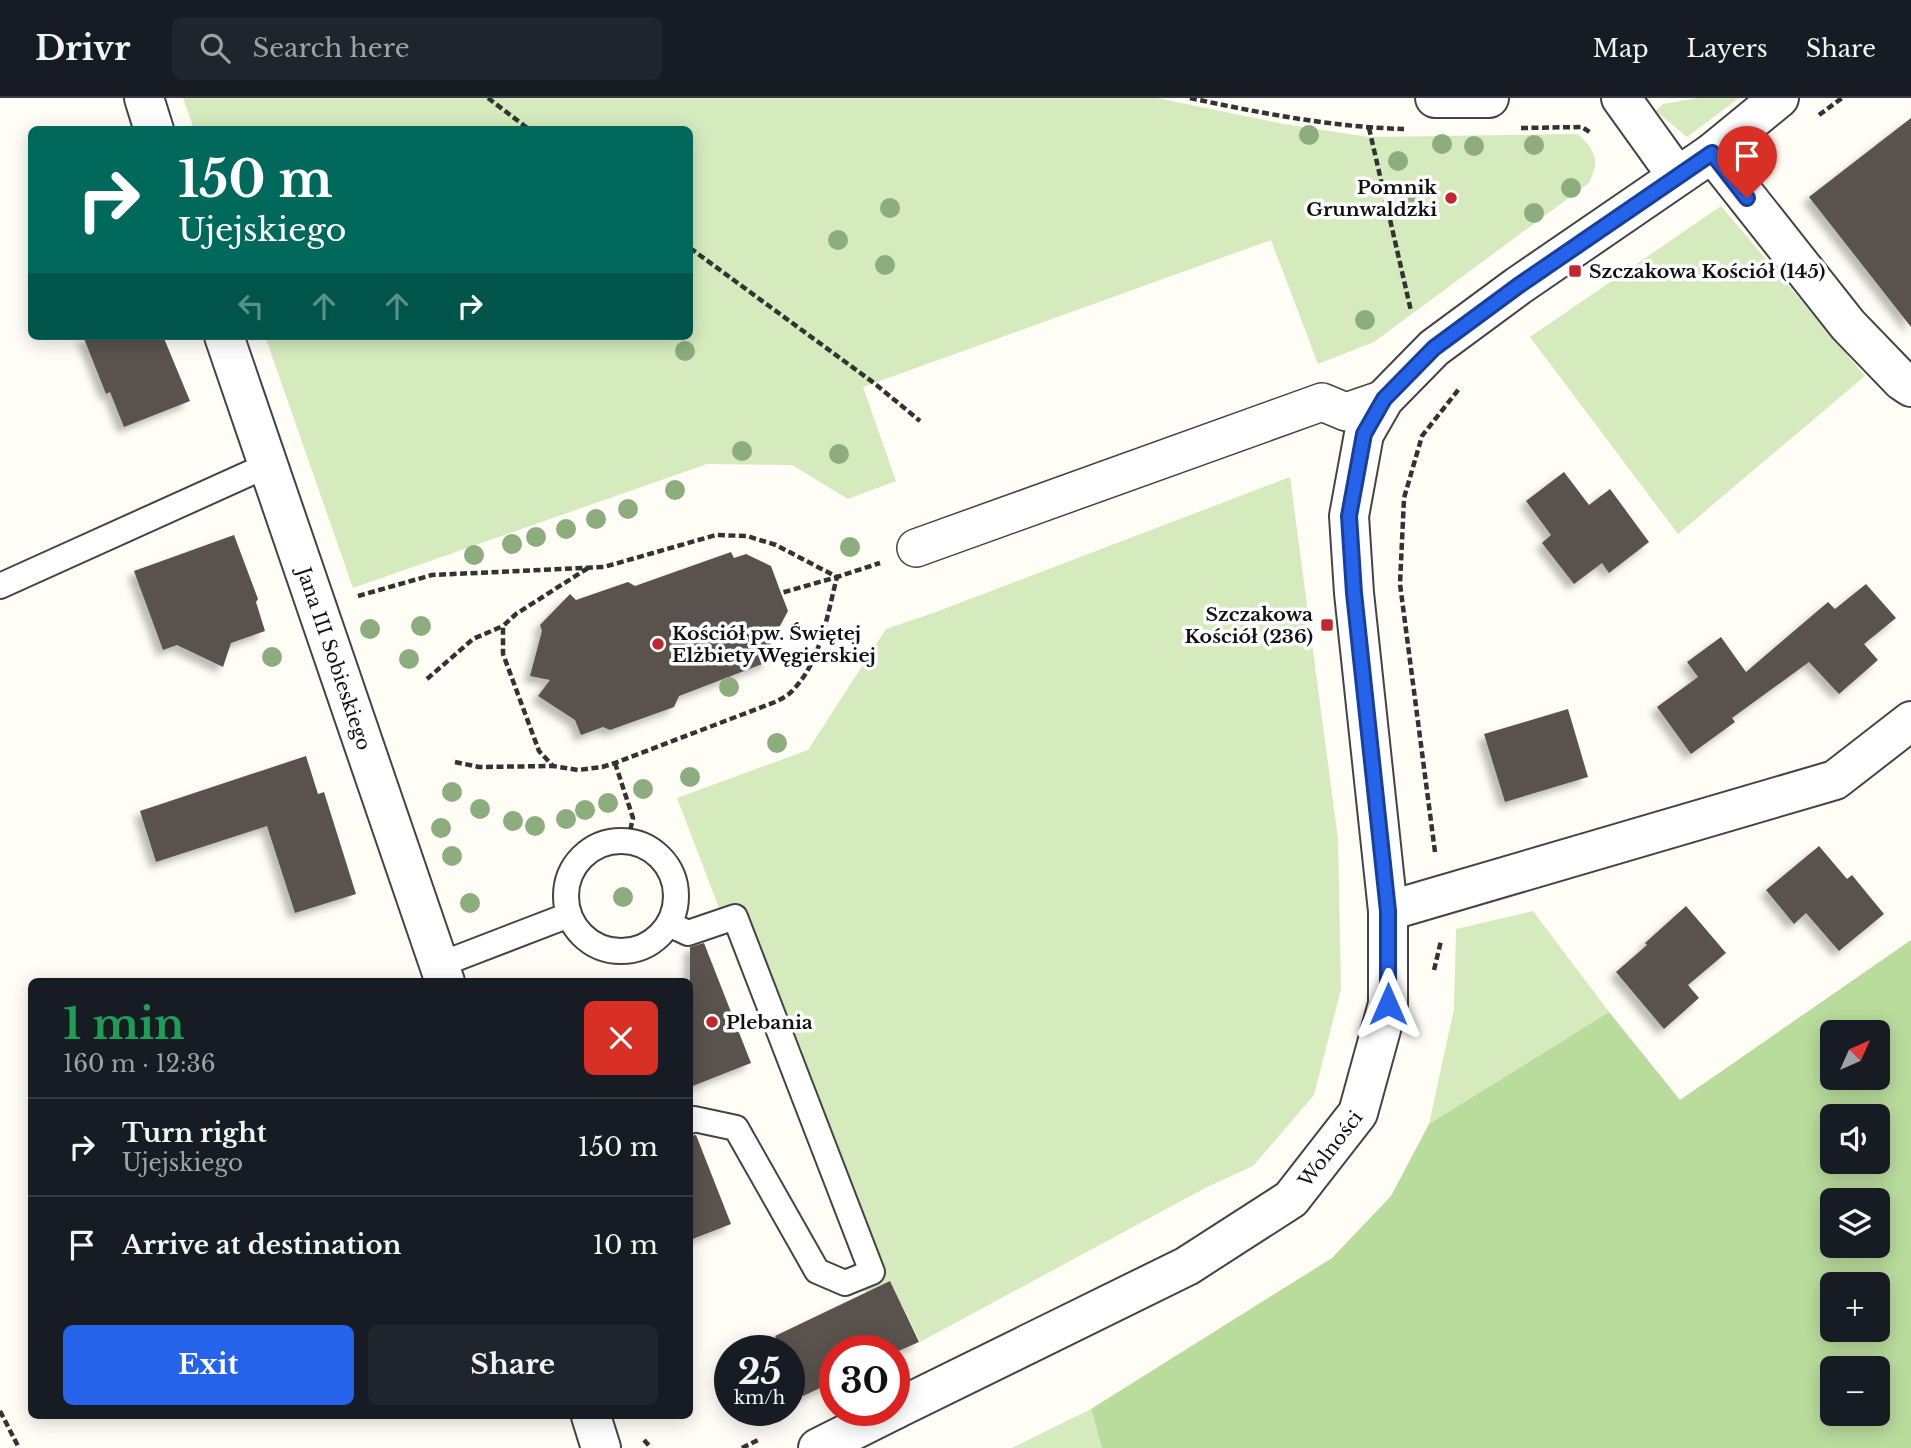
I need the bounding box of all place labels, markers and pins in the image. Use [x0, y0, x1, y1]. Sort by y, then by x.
pin [1717, 126, 1777, 198]
place label: Pomnik Grunwaldzki [1306, 176, 1437, 221]
marker: Pomnik Grunwaldzki [1443, 190, 1459, 206]
place label: Szczakowa Kościół (145) [1589, 260, 1825, 283]
marker: Szczakowa Kościół (145) [1567, 263, 1583, 279]
place label: Szczakowa Kościół (236) [1185, 603, 1313, 648]
marker: Szczakowa Kościół (236) [1319, 617, 1335, 633]
place label: Kościół pw. Świętej Elżbiety Węgierskiej [672, 622, 876, 667]
marker: Kościół pw. Świętej Elżbiety Węgierskiej [650, 636, 666, 652]
place label: Plebania [726, 1011, 813, 1034]
marker: Plebania [704, 1014, 720, 1030]

